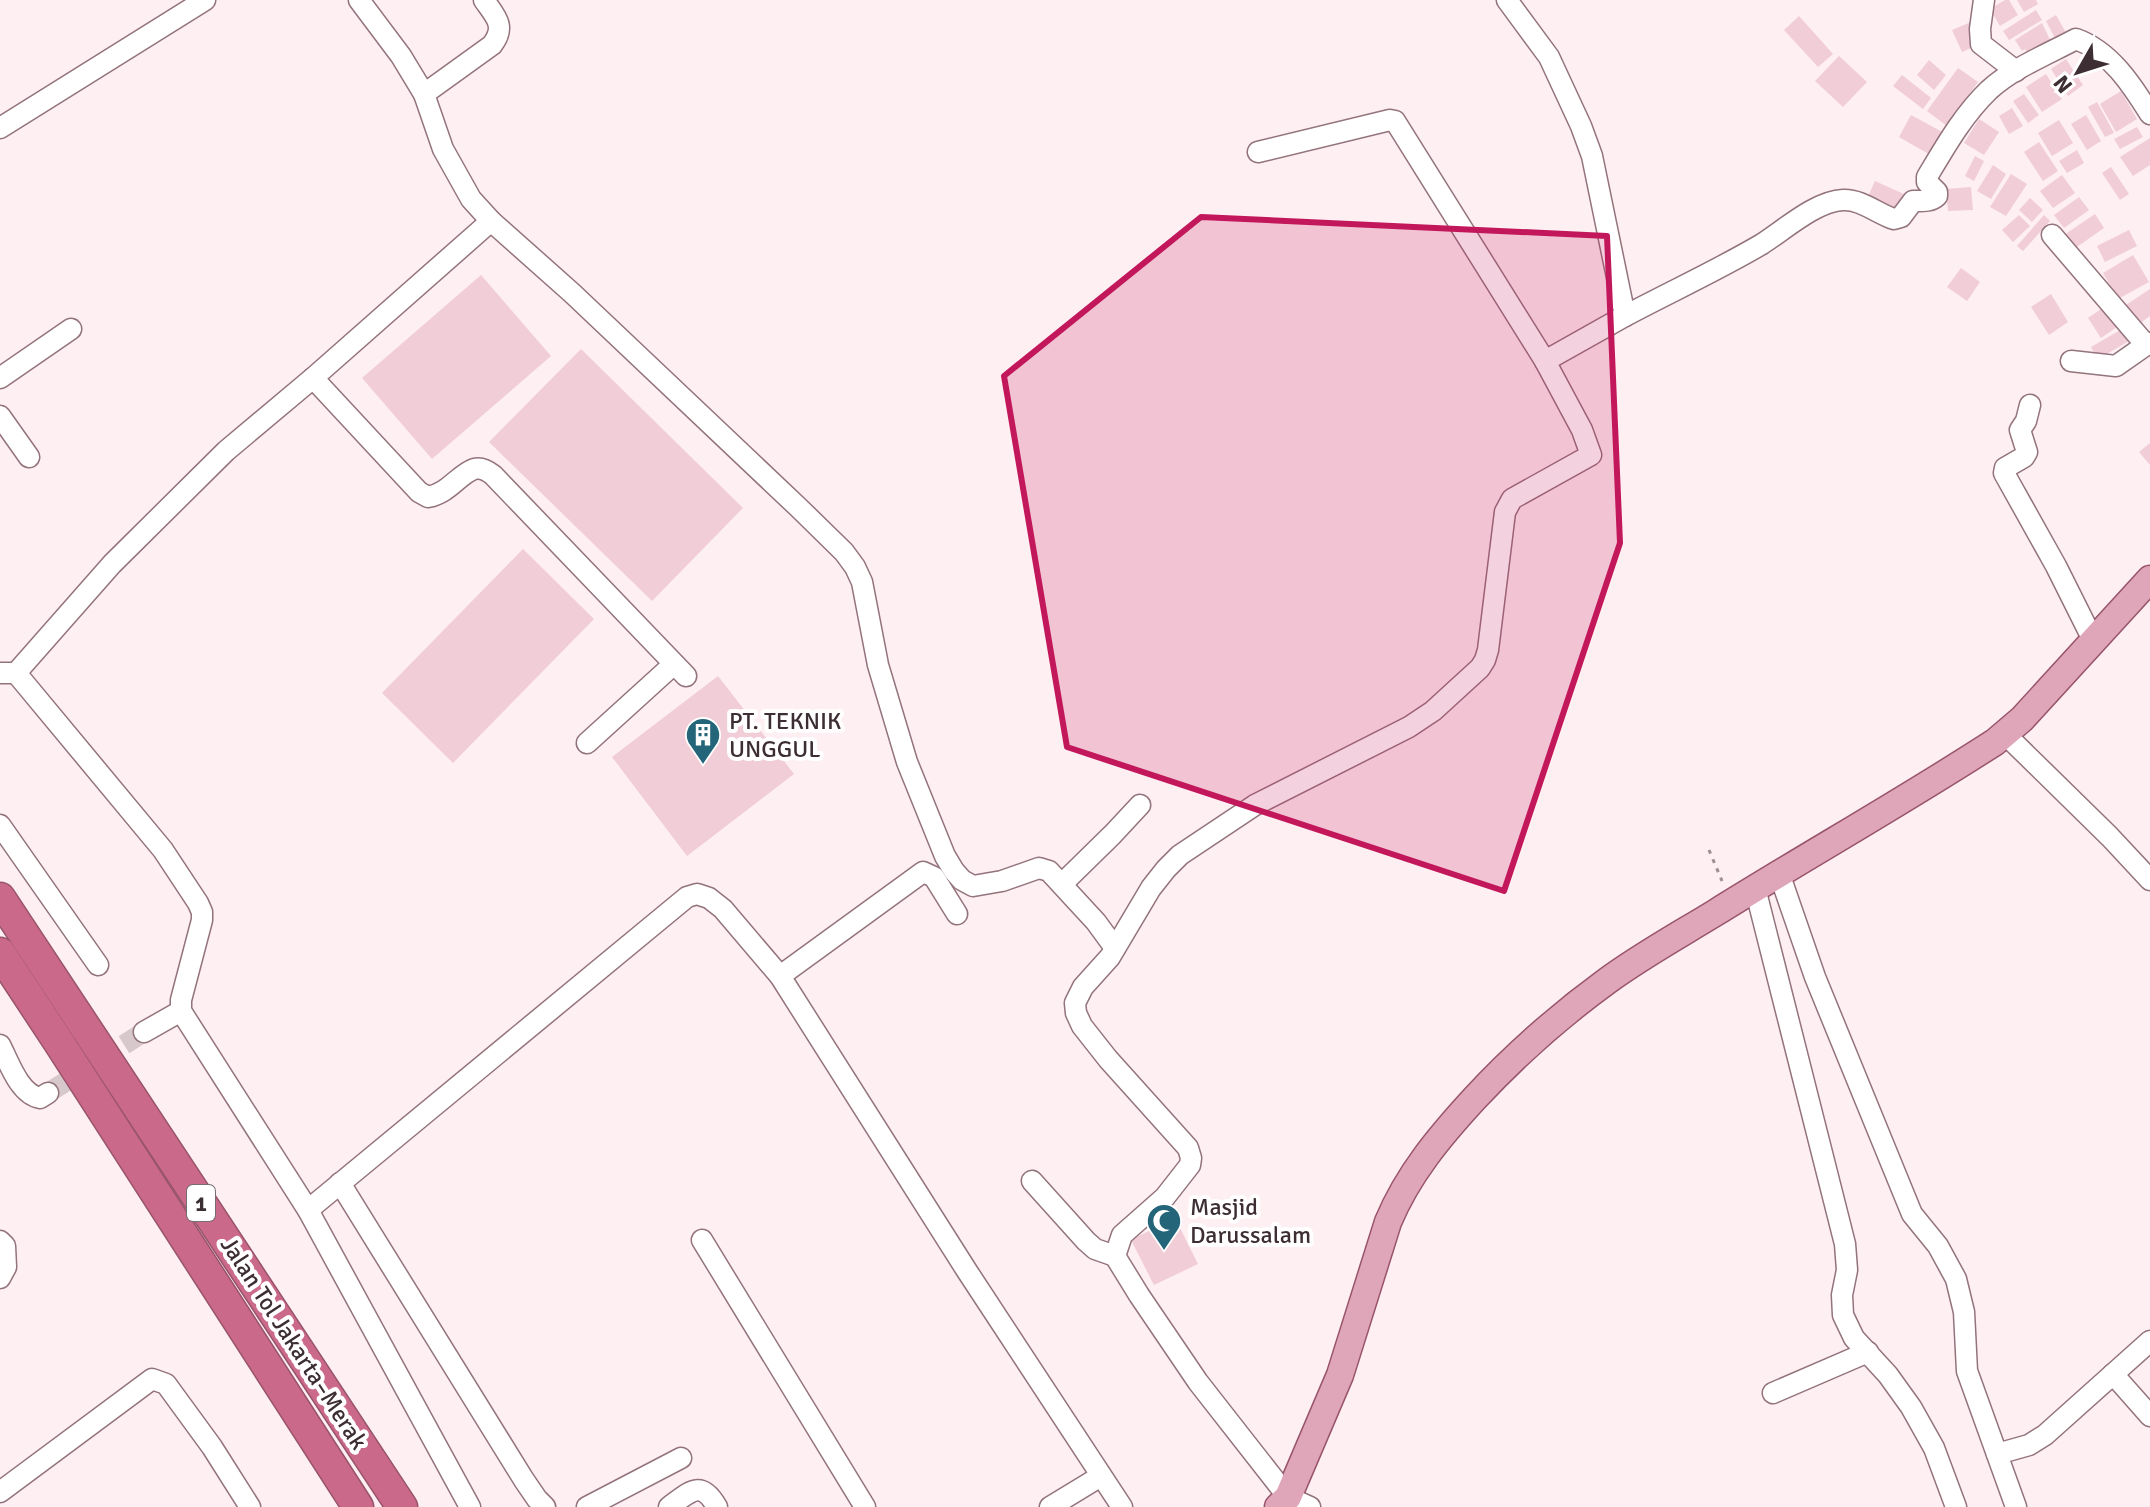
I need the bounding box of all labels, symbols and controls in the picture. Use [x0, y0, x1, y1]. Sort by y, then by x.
north arrow [2038, 32, 2118, 112]
text: N [2048, 70, 2078, 99]
place label: PT. TEKNIK UNGGUL [729, 706, 841, 764]
building icon: PT. TEKNIK UNGGUL [684, 716, 722, 766]
road number: 1 [187, 1185, 215, 1221]
place label: Masjid Darussalam [1190, 1192, 1311, 1250]
mosque icon: Masjid Darussalam [1145, 1202, 1183, 1252]
street label: Jalan Tol Jakarta–Merak [214, 1231, 374, 1455]

